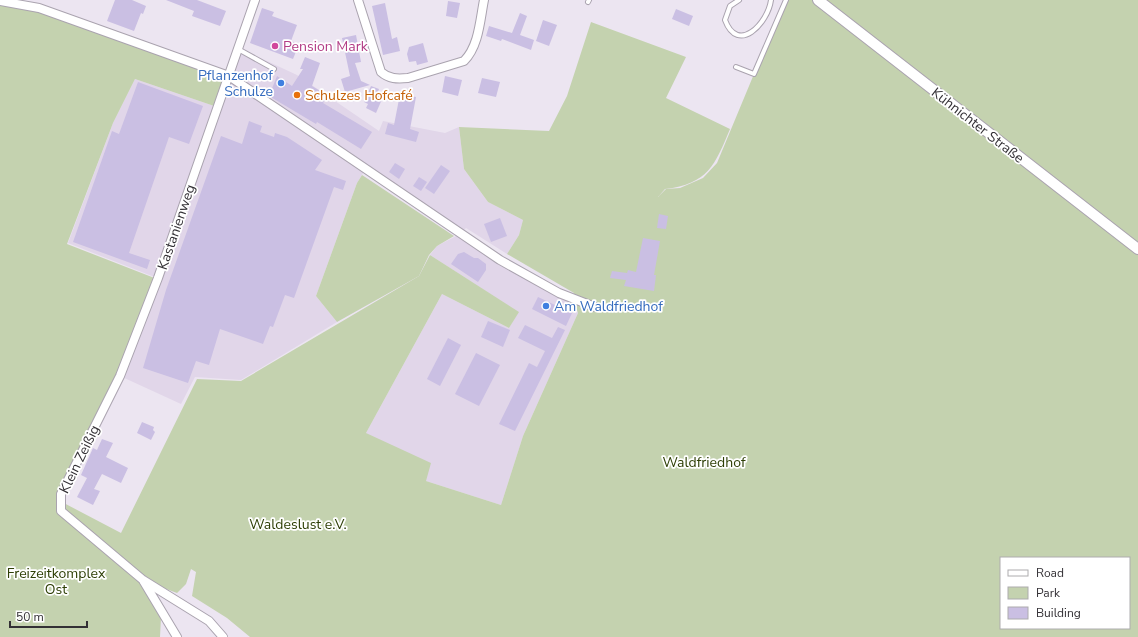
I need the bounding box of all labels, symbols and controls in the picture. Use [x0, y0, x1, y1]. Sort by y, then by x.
place label: Pension Mark [283, 37, 369, 56]
marker: Pension Mark [270, 41, 280, 51]
place label: Pflanzenhof Schulze [198, 66, 273, 101]
marker: Pflanzenhof Schulze [276, 78, 286, 88]
street label: Kühnichter Straße [927, 83, 1028, 168]
place label: Schulzes Hofcafé [305, 86, 413, 105]
marker: Schulzes Hofcafé [292, 90, 302, 100]
street label: Kastanienweg [153, 182, 200, 272]
place label: Am Waldfriedhof [554, 297, 663, 316]
marker: Am Waldfriedhof [541, 301, 551, 311]
street label: Klein Zeißig [55, 422, 104, 497]
park label: Waldfriedhof [662, 453, 746, 472]
park label: Waldeslust e.V. [249, 515, 347, 534]
legend [1000, 557, 1130, 629]
park label: Freizeitkomplex Ost [7, 564, 106, 599]
text: Road [1036, 565, 1064, 581]
text: Park [1036, 585, 1061, 601]
scale bar [10, 603, 87, 629]
text: Building [1036, 605, 1081, 621]
text: 50 m [16, 609, 44, 625]

